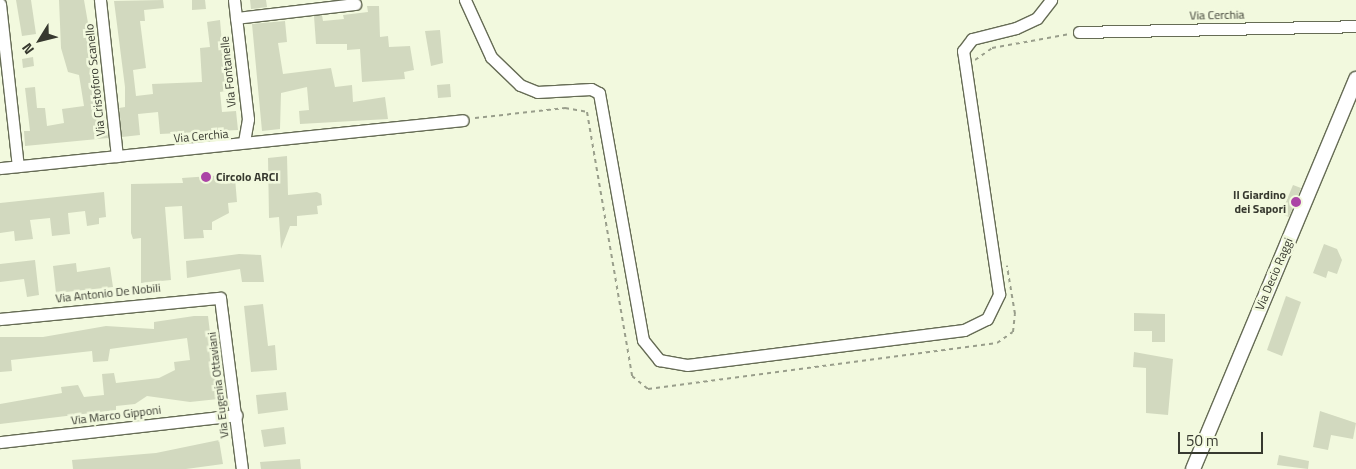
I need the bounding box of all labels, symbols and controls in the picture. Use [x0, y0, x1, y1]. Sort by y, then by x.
street label: Via Cerchia [1189, 7, 1245, 23]
north arrow [15, 15, 65, 65]
street label: Via Cristoforo Scanello [82, 23, 108, 137]
street label: Via Fontanelle [217, 36, 239, 108]
text: N [16, 39, 39, 59]
street label: Via Cerchia [173, 126, 229, 146]
place label: Circolo ARCI [216, 170, 279, 184]
marker: Circolo ARCI [200, 171, 212, 183]
place label: Il Giardino dei Sapori [1233, 188, 1286, 216]
marker: Il Giardino dei Sapori [1290, 196, 1302, 208]
street label: Via Decio Raggi [1252, 236, 1296, 312]
street label: Via Antonio De Nobili [55, 280, 161, 306]
street label: Via Eugenia Ottaviani [204, 331, 232, 439]
street label: Via Marco Gipponi [70, 402, 162, 428]
scale bar [1181, 422, 1266, 454]
text: 50 m [1186, 429, 1219, 452]

